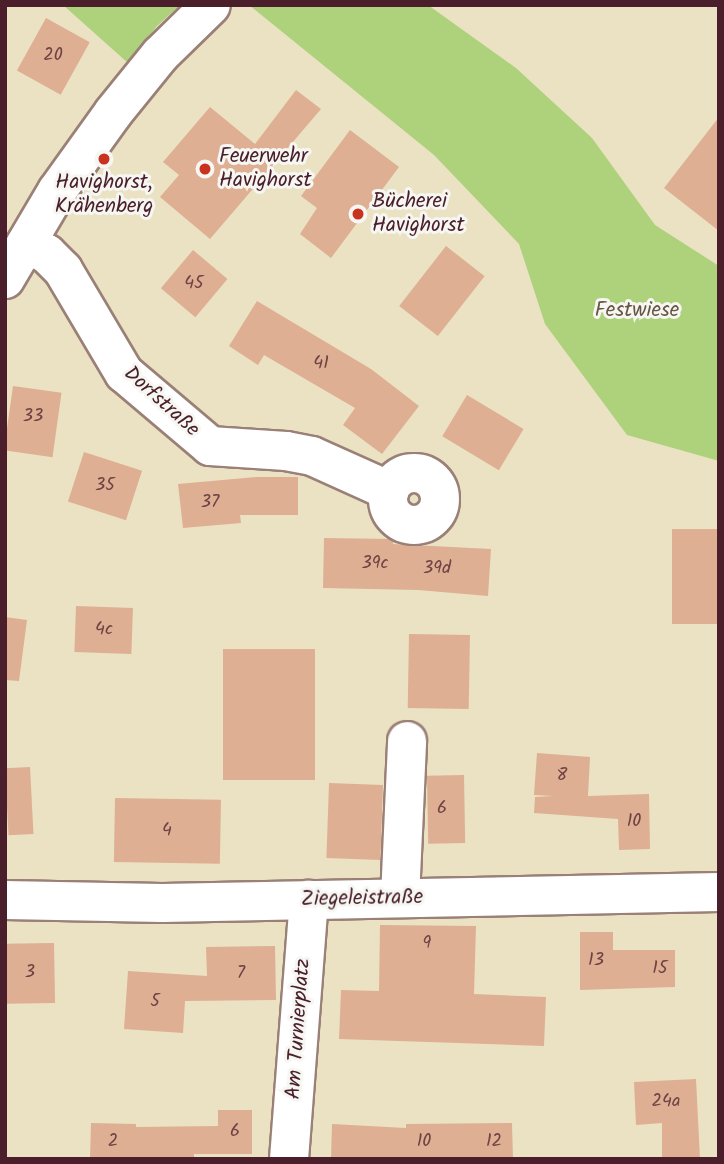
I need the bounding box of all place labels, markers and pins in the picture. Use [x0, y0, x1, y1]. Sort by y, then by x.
place label: Feuerwehr Havighorst [219, 144, 312, 194]
marker: Havighorst, Krähenberg [96, 151, 112, 167]
marker: Feuerwehr Havighorst [197, 161, 213, 177]
place label: Havighorst, Krähenberg [55, 170, 153, 220]
place label: Bücherei Havighorst [372, 189, 465, 239]
marker: Bücherei Havighorst [350, 206, 366, 222]

